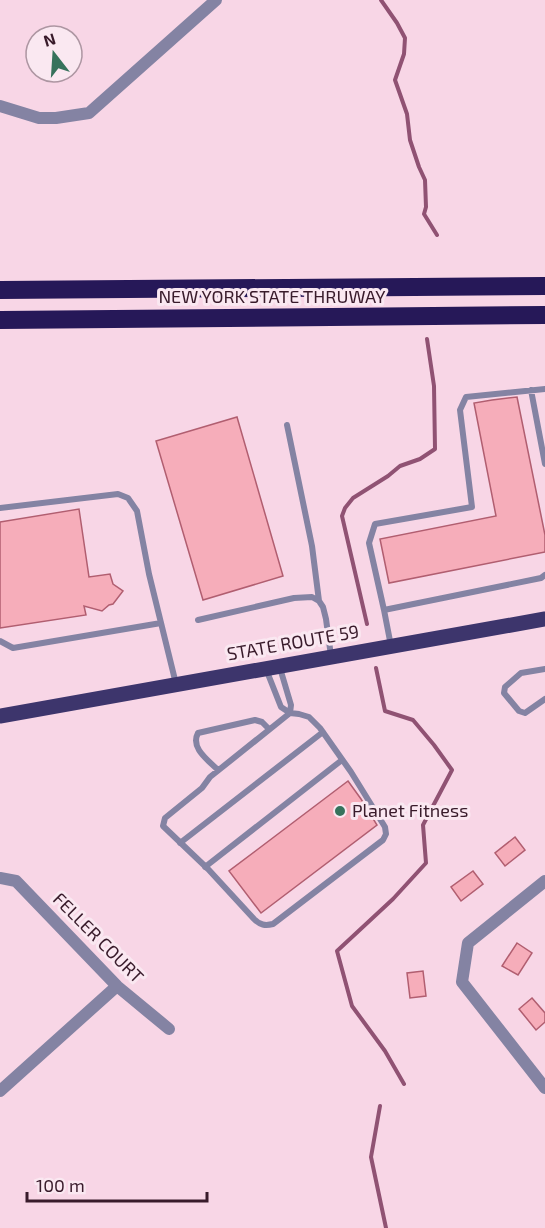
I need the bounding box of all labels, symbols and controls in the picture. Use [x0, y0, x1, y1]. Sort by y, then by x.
north arrow [24, 24, 84, 84]
text: N [41, 28, 58, 50]
street label: NEW YORK STATE THRUWAY [158, 285, 386, 307]
street label: STATE ROUTE 59 [225, 620, 361, 664]
place label: Planet Fitness [352, 799, 468, 821]
marker: Planet Fitness [333, 804, 347, 818]
street label: FELLER COURT [49, 887, 149, 988]
scale bar [27, 1165, 207, 1203]
text: 100 m [36, 1174, 85, 1196]

